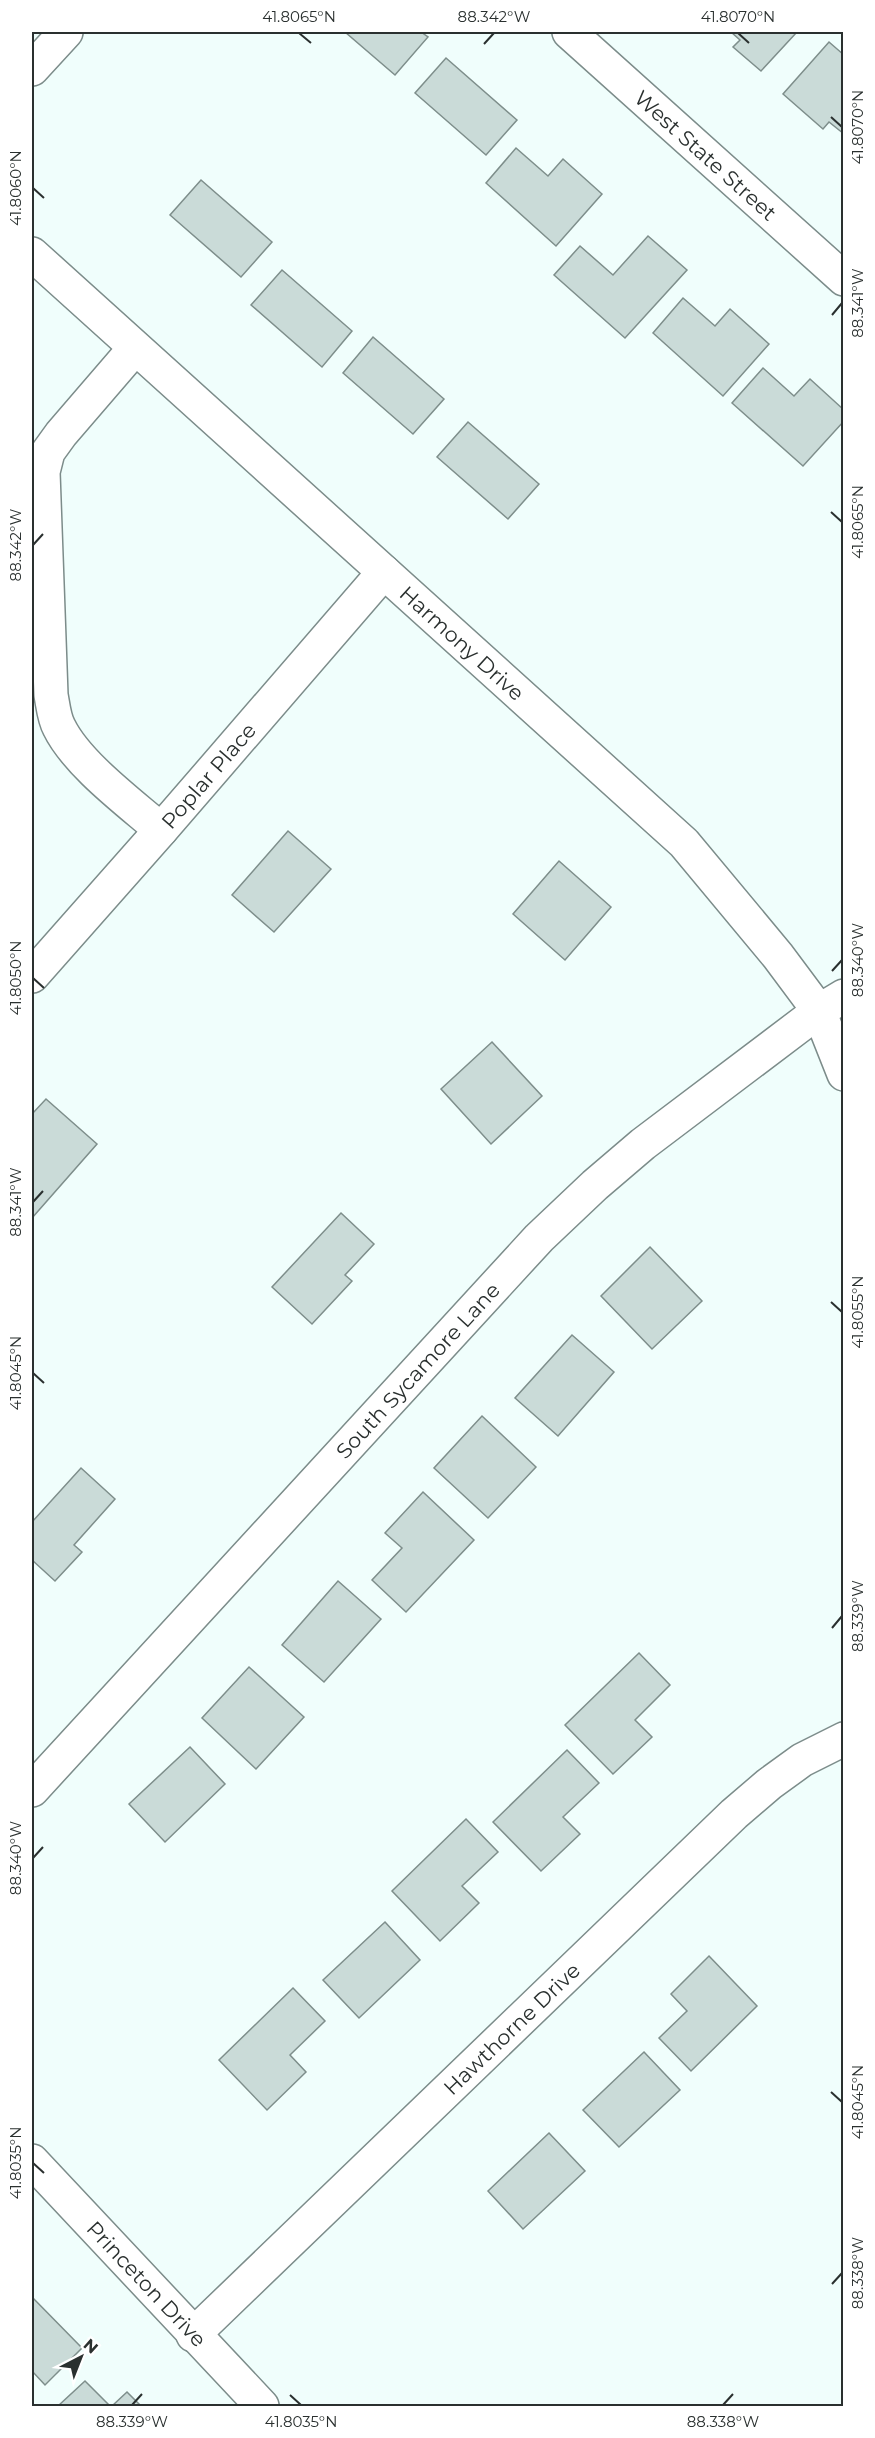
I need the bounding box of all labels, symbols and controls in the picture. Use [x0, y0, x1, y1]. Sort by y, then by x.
text: 41.8065°N [262, 7, 336, 26]
text: 88.342°W [458, 7, 531, 26]
text: 41.8070°N [701, 7, 775, 26]
street label: West State Street [630, 85, 782, 225]
text: 41.8070°N [848, 90, 867, 164]
text: 41.8060°N [6, 150, 25, 226]
text: 88.341°W [848, 268, 867, 338]
text: 41.8065°N [848, 485, 867, 559]
text: 88.342°W [6, 508, 25, 581]
street label: Harmony Drive [395, 580, 530, 705]
street label: Poplar Place [156, 717, 261, 833]
text: 88.340°W [848, 923, 867, 997]
text: 41.8050°N [6, 941, 25, 1015]
text: 88.341°W [6, 1167, 25, 1237]
text: 41.8055°N [848, 1276, 867, 1348]
street label: South Sycamore Lane [331, 1277, 505, 1463]
text: 41.8045°N [6, 1336, 25, 1410]
text: 88.339°W [848, 1580, 867, 1652]
text: 88.340°W [6, 1821, 25, 1895]
street label: Hawthorne Drive [438, 1957, 585, 2100]
text: 41.8045°N [848, 2065, 867, 2139]
text: 41.8035°N [6, 2127, 25, 2199]
street label: Princeton Drive [82, 2215, 212, 2352]
text: 88.338°W [848, 2236, 867, 2309]
north arrow [51, 2327, 111, 2387]
text: N [80, 2335, 102, 2358]
text: 88.339°W [96, 2412, 168, 2431]
text: 41.8035°N [265, 2412, 337, 2431]
text: 88.338°W [687, 2412, 760, 2431]

